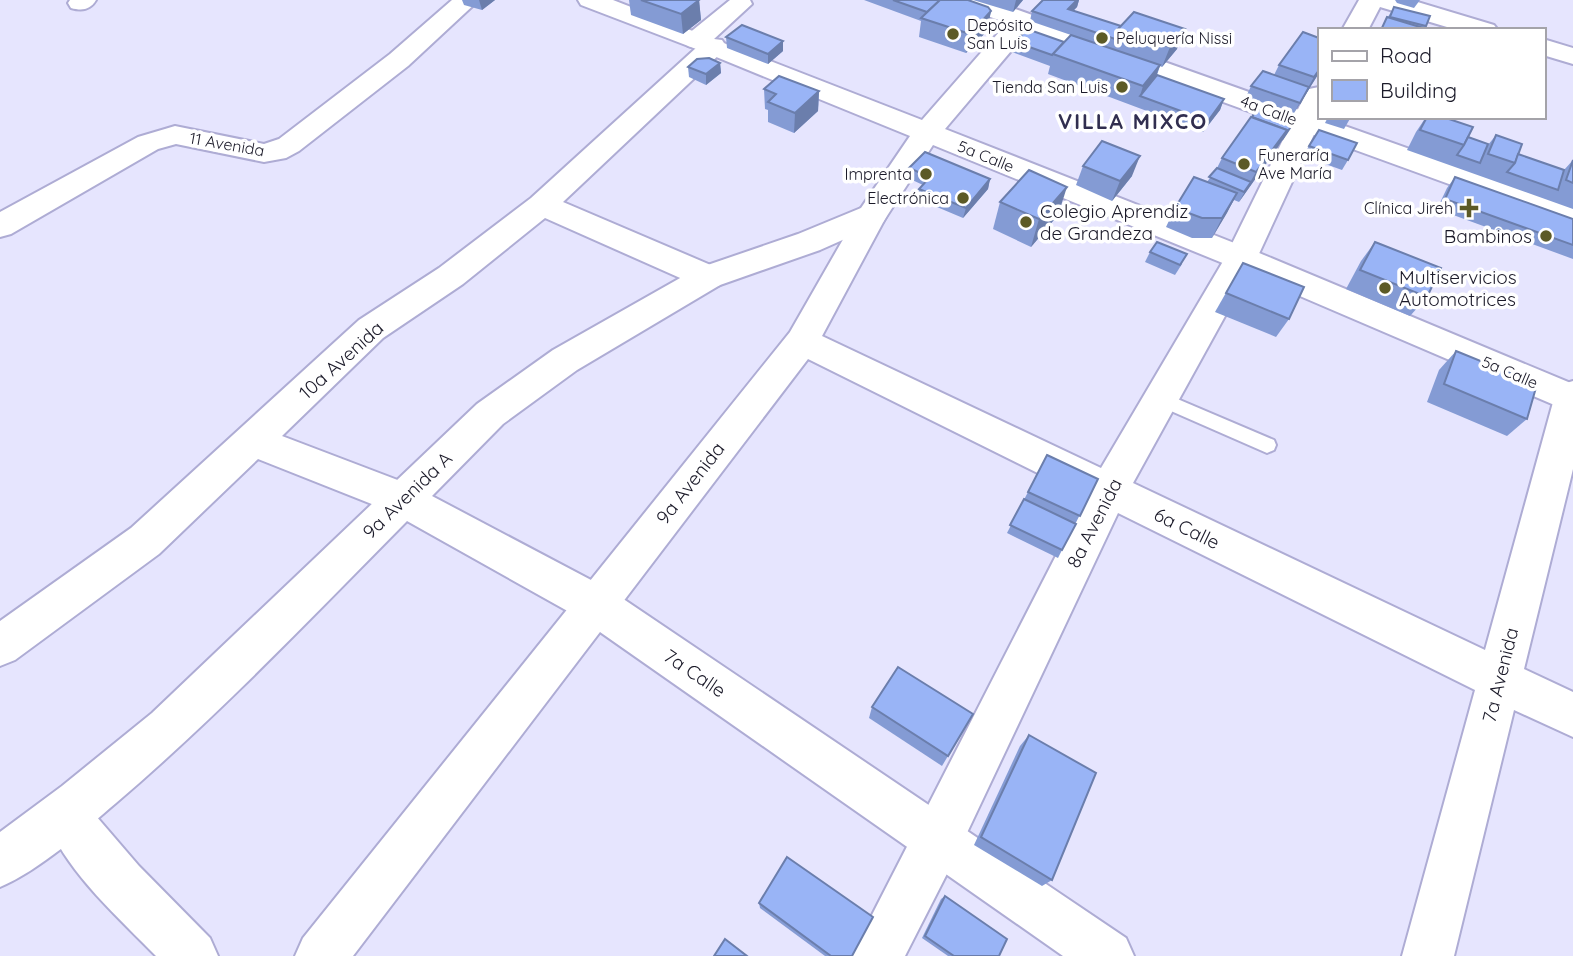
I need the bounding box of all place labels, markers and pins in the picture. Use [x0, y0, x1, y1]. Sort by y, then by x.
place label: Depósito San Luis [967, 15, 1033, 53]
marker: Depósito San Luis [945, 26, 961, 42]
place label: Peluquería Nissi [1116, 28, 1232, 48]
marker: Peluquería Nissi [1094, 30, 1110, 46]
place label: Tienda San Luis [992, 77, 1108, 97]
marker: Tienda San Luis [1114, 79, 1130, 95]
place label: Funeraría Ave María [1258, 145, 1332, 183]
marker: Funeraría Ave María [1236, 156, 1252, 172]
place label: Imprenta [844, 164, 912, 184]
marker: Imprenta [918, 166, 934, 182]
place label: Electrónica [867, 188, 949, 208]
marker: Electrónica [955, 190, 971, 206]
place label: Clínica Jireh [1364, 198, 1453, 218]
marker: Clínica Jireh [1459, 198, 1479, 218]
place label: Colegio Aprendiz de Grandeza [1040, 199, 1188, 245]
marker: Colegio Aprendiz de Grandeza [1018, 214, 1034, 230]
place label: Bambinos [1444, 224, 1532, 248]
marker: Bambinos [1538, 228, 1554, 244]
place label: Multiservicios Automotrices [1399, 265, 1517, 311]
marker: Multiservicios Automotrices [1377, 280, 1393, 296]

